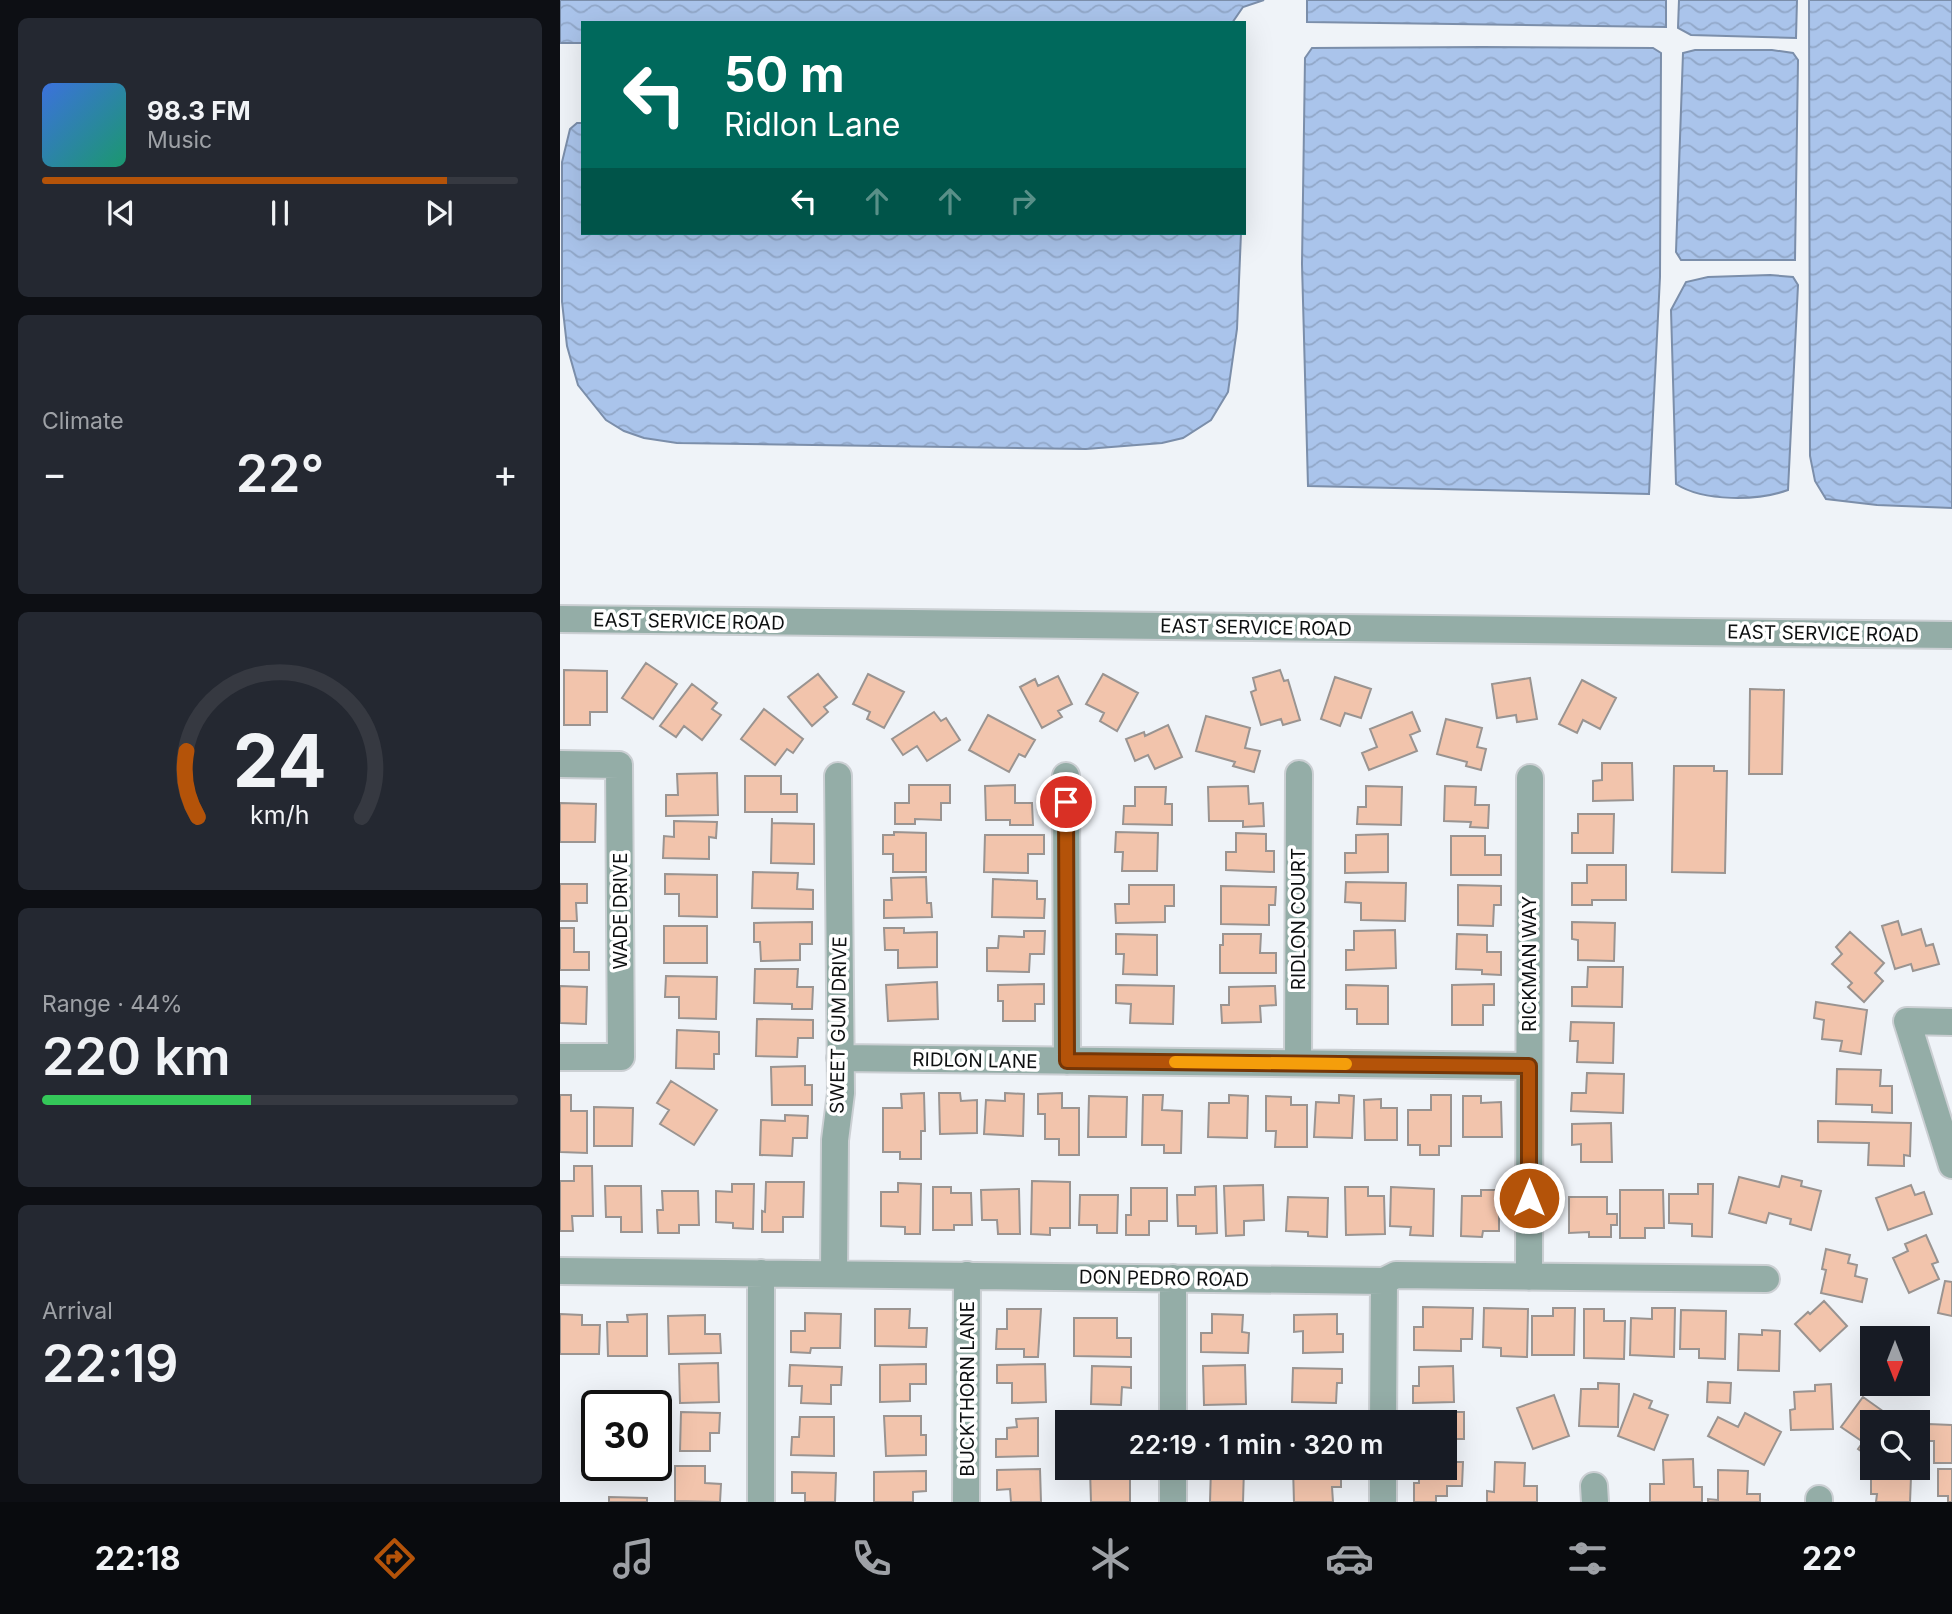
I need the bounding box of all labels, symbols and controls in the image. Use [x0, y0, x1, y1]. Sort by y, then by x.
text: 50 m [724, 45, 845, 104]
icon: left [609, 49, 700, 140]
text: 98.3 FM [147, 95, 251, 126]
text: Ridlon Lane [724, 105, 900, 144]
text: Music [147, 126, 212, 154]
icon: left [785, 182, 823, 220]
icon: ahead [858, 182, 896, 220]
icon: ahead [931, 182, 969, 220]
icon: right [1004, 182, 1042, 220]
icon: previous [102, 194, 140, 232]
icon: pause [261, 194, 299, 232]
icon: next [420, 194, 458, 232]
text: Climate [42, 407, 124, 435]
text: 22° [236, 442, 324, 505]
text: − [42, 450, 67, 496]
text: + [493, 450, 518, 496]
street label: EAST SERVICE ROAD [593, 608, 785, 635]
street label: EAST SERVICE ROAD [1160, 614, 1352, 641]
street label: EAST SERVICE ROAD [1727, 620, 1919, 647]
text: 24 [233, 716, 327, 805]
pin [1036, 772, 1096, 832]
icon: arrive [1047, 783, 1085, 821]
text: km/h [250, 800, 310, 830]
street label: RIDLON COURT [1287, 848, 1310, 990]
street label: WADE DRIVE [609, 853, 632, 969]
street label: RICKMAN WAY [1518, 896, 1541, 1032]
street label: SWEET GUM DRIVE [825, 936, 852, 1114]
text: Range · 44% [42, 990, 183, 1018]
text: 220 km [42, 1025, 231, 1088]
street label: RIDLON LANE [912, 1048, 1038, 1073]
position arrow [1492, 1161, 1566, 1235]
street label: DON PEDRO ROAD [1079, 1266, 1249, 1291]
text: Arrival [42, 1297, 113, 1325]
street label: BUCKTHORN LANE [956, 1301, 979, 1477]
north arrow [1860, 1326, 1930, 1396]
map controls [1860, 1326, 1930, 1480]
text: 22:19 [42, 1332, 179, 1395]
speed limit sign: 30 [581, 1390, 672, 1481]
button: search [1860, 1410, 1930, 1480]
text: 22:19 · 1 min · 320 m [1129, 1429, 1383, 1460]
icon: directions [370, 1534, 419, 1583]
icon: music [609, 1534, 658, 1583]
icon: phone [847, 1534, 896, 1583]
icon: climate [1086, 1534, 1135, 1583]
icon: car [1325, 1534, 1374, 1583]
icon: filters [1563, 1534, 1612, 1583]
text: 22:18 [95, 1539, 180, 1578]
text: 22° [1802, 1539, 1857, 1578]

